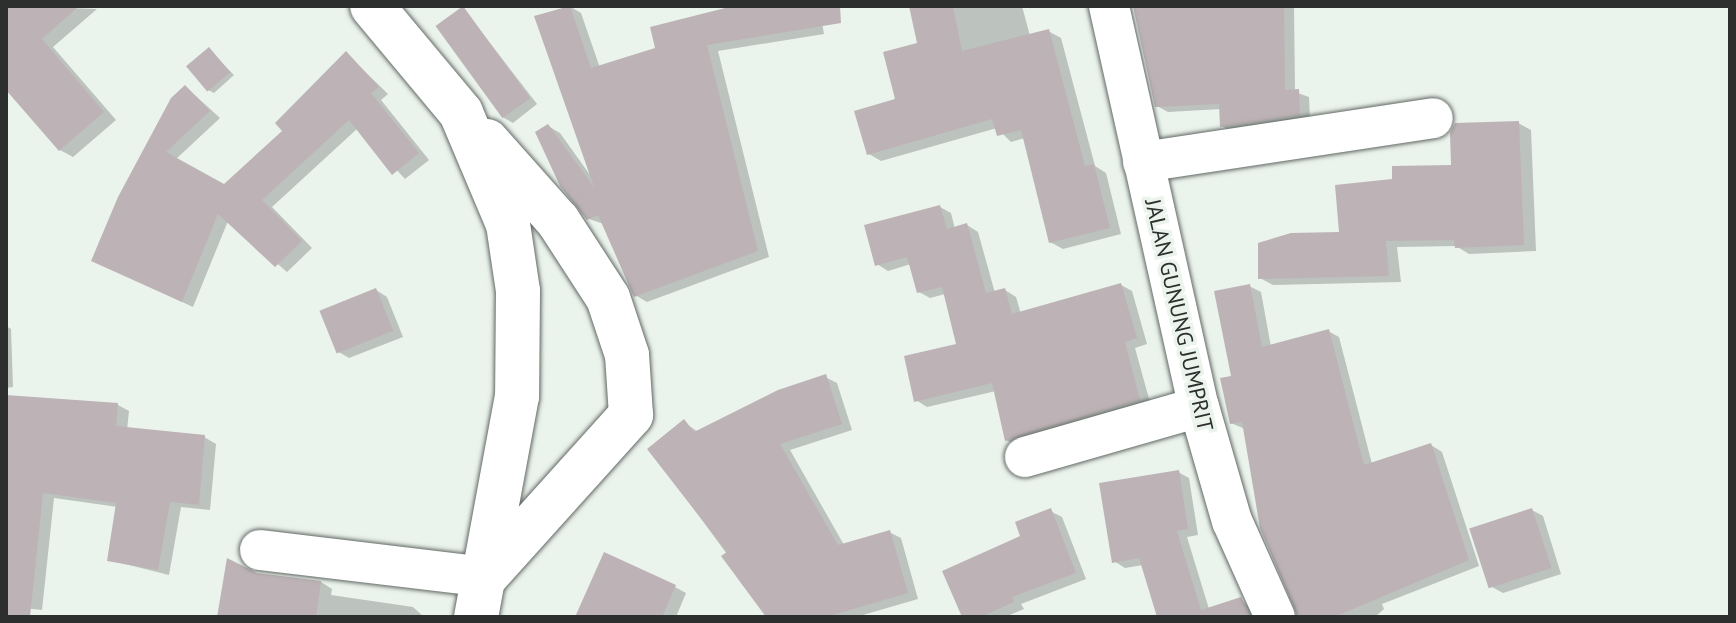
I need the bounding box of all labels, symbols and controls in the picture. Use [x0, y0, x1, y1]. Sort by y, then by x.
street label: JALAN GUNUNG JUMPRIT [1139, 196, 1219, 434]

